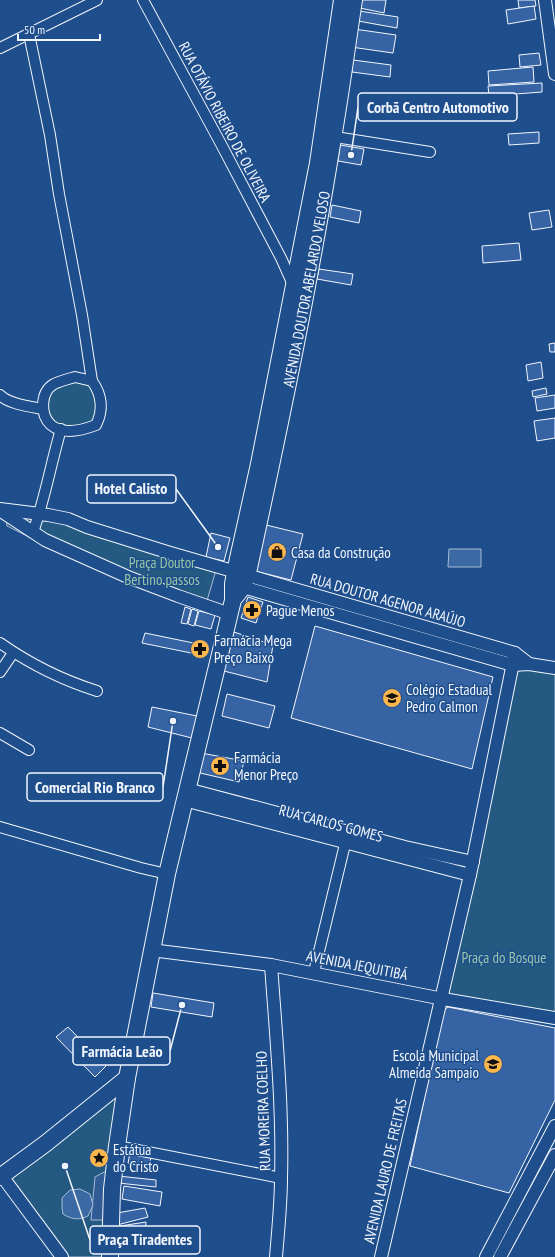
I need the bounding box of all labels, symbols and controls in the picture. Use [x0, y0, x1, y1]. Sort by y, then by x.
scale bar [18, 16, 100, 42]
text: 50 m [24, 22, 45, 37]
street label: RUA OTÁVIO RIBEIRO DE OLIVEIRA [175, 39, 276, 206]
callout: Corbã Centro Automotivo [358, 93, 517, 121]
text: Corbã Centro Automotivo [367, 97, 509, 117]
street label: AVENIDA DOUTOR ABELARDO VELOSO [278, 190, 334, 389]
callout: Hotel Calisto [87, 475, 176, 503]
text: Hotel Calisto [95, 478, 167, 498]
shop icon: Casa da Construção [266, 541, 288, 563]
place label: Casa da Construção [291, 543, 391, 562]
park label: Praça Doutor Bertino passos [124, 553, 200, 589]
street label: RUA DOUTOR AGENOR ARAÚJO [308, 569, 468, 631]
pharmacy icon: Pague Menos [241, 599, 263, 621]
place label: Pague Menos [266, 601, 335, 620]
place label: Farmácia Mega Preço Baixo [214, 631, 292, 667]
pharmacy icon: Farmácia Mega Preço Baixo [189, 638, 211, 660]
place label: Colégio Estadual Pedro Calmon [406, 680, 493, 716]
school or university icon: Colégio Estadual Pedro Calmon [381, 687, 403, 709]
place label: Farmácia Menor Preço [234, 748, 298, 784]
pharmacy icon: Farmácia Menor Preço [209, 755, 231, 777]
callout: Comercial Rio Branco [27, 773, 163, 801]
text: Comercial Rio Branco [35, 777, 155, 797]
street label: RUA CARLOS GOMES [277, 800, 385, 846]
street label: AVENIDA JEQUITIBÁ [305, 946, 410, 984]
park label: Praça do Bosque [462, 948, 546, 967]
callout: Farmácia Leão [73, 1037, 170, 1065]
text: Farmácia Leão [81, 1041, 163, 1061]
place label: Escola Municipal Almeida Sampaio [389, 1046, 480, 1082]
street label: RUA MOREIRA COELHO [251, 1051, 275, 1171]
school or university icon: Escola Municipal Almeida Sampaio [482, 1053, 504, 1075]
street label: AVENIDA LAURO DE FREITAS [359, 1097, 411, 1245]
place label: Estátua do Cristo [113, 1140, 159, 1176]
place icon: Estátua do Cristo [88, 1147, 110, 1169]
callout: Praça Tiradentes [90, 1226, 200, 1254]
text: Praça Tiradentes [98, 1229, 193, 1249]

